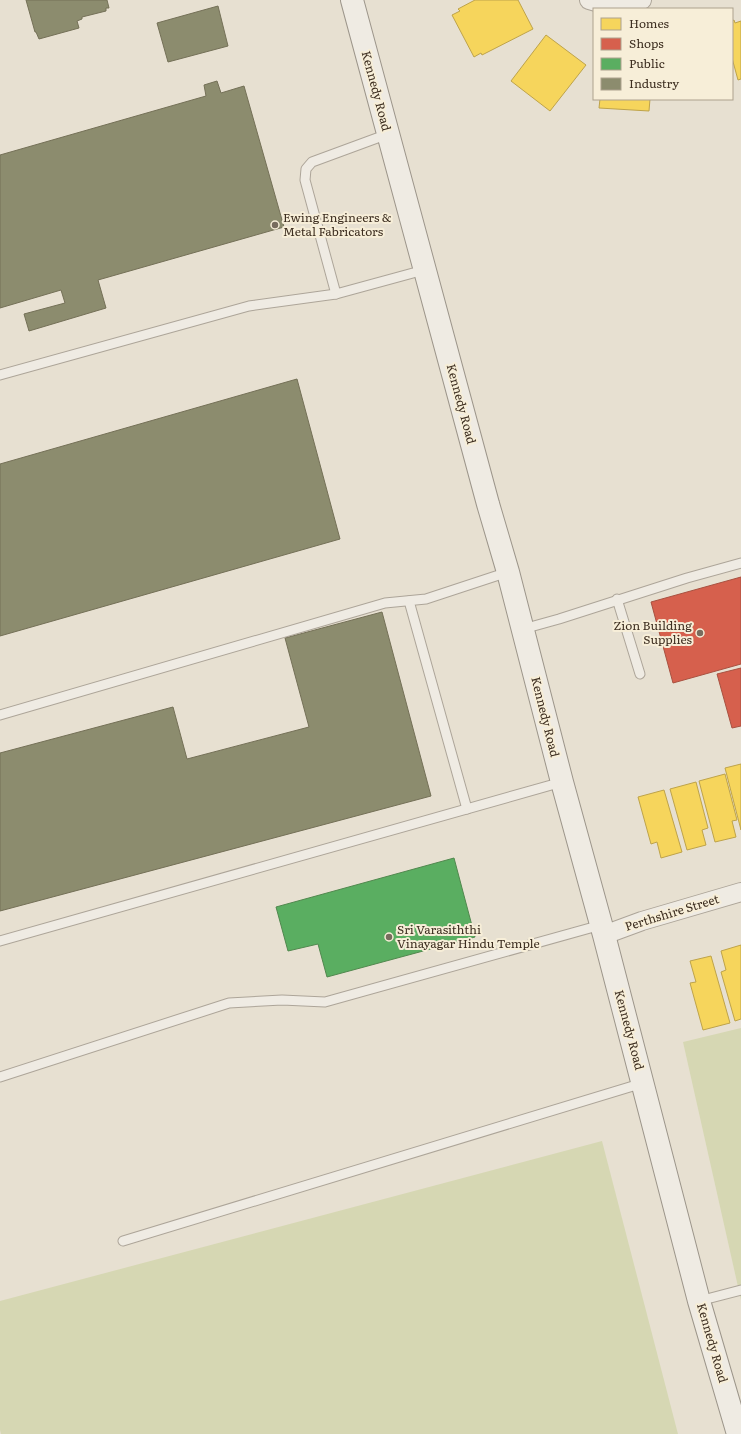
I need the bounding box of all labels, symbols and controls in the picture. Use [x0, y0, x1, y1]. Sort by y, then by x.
legend [593, 8, 733, 100]
text: Homes [629, 14, 669, 32]
text: Shops [629, 34, 664, 52]
street label: Kennedy Road [358, 49, 396, 133]
text: Public [629, 54, 665, 72]
text: Industry [629, 74, 679, 92]
place label: Ewing Engineers & Metal Fabricators [283, 208, 392, 240]
marker: Ewing Engineers & Metal Fabricators [270, 220, 280, 230]
street label: Kennedy Road [443, 362, 481, 446]
place label: Zion Building Supplies [613, 616, 693, 648]
marker: Zion Building Supplies [695, 628, 705, 638]
street label: Kennedy Road [527, 675, 565, 759]
street label: Perthshire Street [622, 889, 721, 935]
place label: Sri Varasiththi Vinayagar Hindu Temple [397, 920, 540, 952]
marker: Sri Varasiththi Vinayagar Hindu Temple [384, 932, 394, 942]
street label: Kennedy Road [611, 988, 649, 1072]
street label: Kennedy Road [693, 1301, 733, 1385]

